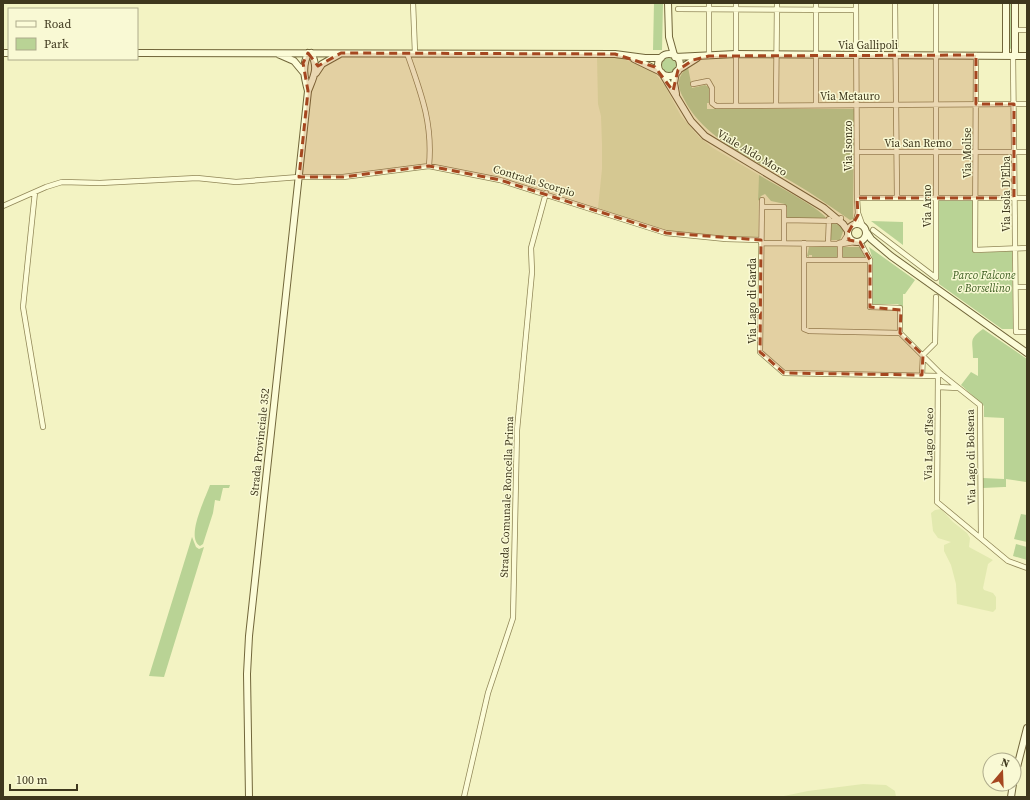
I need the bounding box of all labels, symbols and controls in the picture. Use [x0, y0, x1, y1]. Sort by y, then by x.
legend [8, 8, 138, 60]
text: Road [44, 16, 71, 32]
text: Park [44, 36, 69, 52]
street label: Via Gallipoli [838, 38, 898, 53]
street label: Via Metauro [820, 89, 880, 104]
street label: Via Isonzo [841, 121, 856, 171]
street label: Viale Aldo Moro [714, 126, 790, 180]
street label: Via Molise [960, 127, 975, 179]
street label: Via San Remo [884, 136, 952, 151]
street label: Via Isola D'Elba [999, 156, 1014, 232]
street label: Contrada Scorpio [491, 161, 577, 201]
street label: Via Arno [920, 184, 935, 228]
street label: Via Lago di Garda [745, 258, 760, 344]
park label: Parco Falcone e Borsellino [951, 268, 1016, 296]
street label: Strada Provinciale 352 [247, 387, 273, 497]
street label: Via Lago d'Iseo [921, 407, 937, 481]
street label: Via Lago di Bolsena [963, 409, 979, 505]
street label: Strada Comunale Roncella Prima [497, 416, 517, 578]
north arrow [982, 752, 1022, 792]
text: N [999, 755, 1011, 771]
scale bar [10, 766, 77, 792]
text: 100 m [16, 772, 48, 788]

